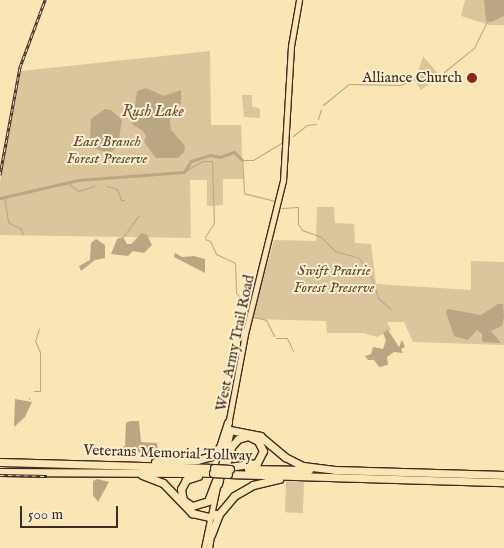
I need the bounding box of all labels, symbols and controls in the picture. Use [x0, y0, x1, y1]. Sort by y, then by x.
place label: Alliance Church [362, 69, 462, 87]
marker: Alliance Church [466, 72, 478, 84]
water label: Rush Lake [122, 102, 184, 122]
park label: East Branch Forest Preserve [67, 132, 147, 167]
park label: Swift Prairie Forest Preserve [294, 261, 374, 296]
street label: West Army Trail Road [212, 273, 258, 413]
street label: Veterans Memorial Tollway [83, 441, 253, 465]
scale bar [22, 496, 120, 528]
text: 500 m [28, 505, 63, 524]

